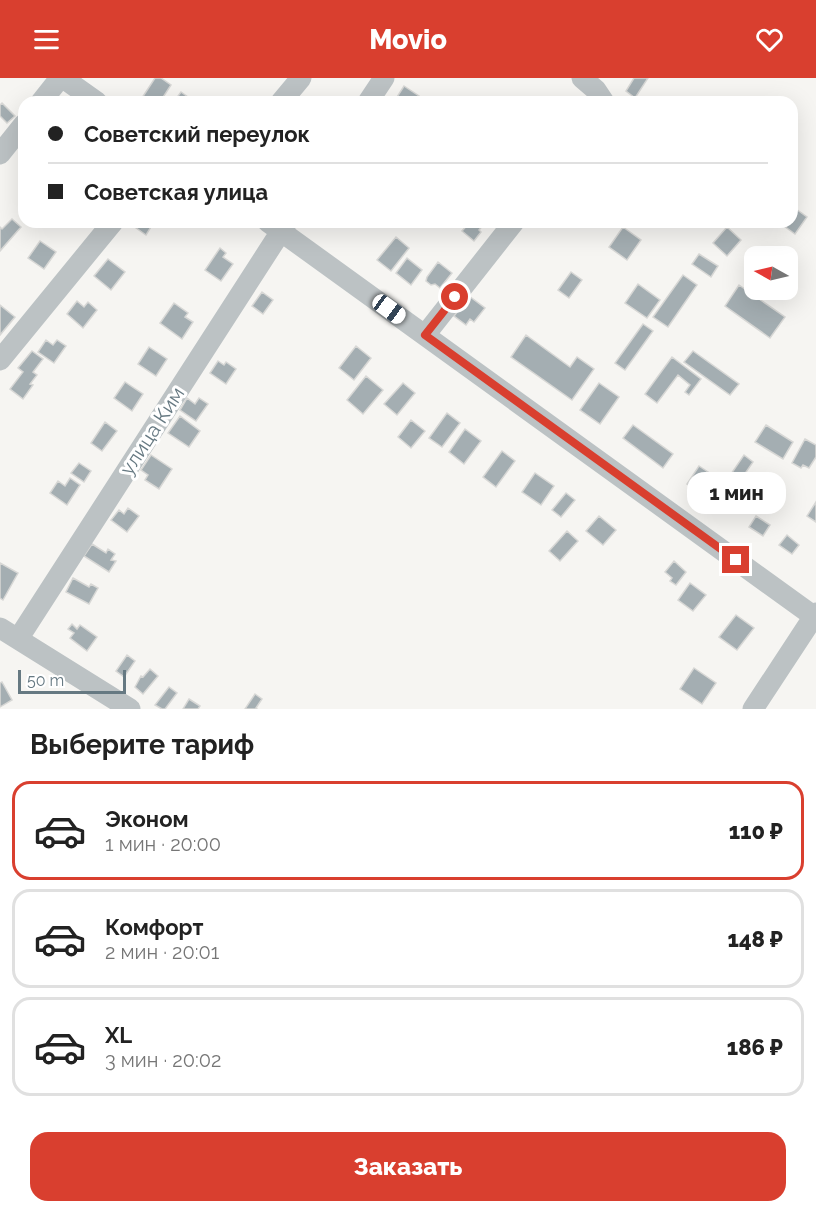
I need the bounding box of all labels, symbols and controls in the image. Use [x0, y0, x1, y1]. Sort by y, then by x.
icon: menu [30, 23, 63, 56]
icon: heart [753, 23, 786, 56]
text: Movio [369, 24, 447, 55]
text: Советский переулок [84, 121, 310, 147]
text: Советская улица [84, 179, 268, 205]
north arrow [744, 246, 798, 300]
map controls [744, 246, 798, 300]
route start [441, 283, 468, 310]
car [369, 291, 409, 327]
street label: улица Ким [115, 382, 189, 480]
callout: 1 мин [686, 473, 786, 515]
text: 1 мин [709, 481, 764, 505]
route end [722, 546, 749, 573]
scale bar [18, 667, 126, 694]
text: 50 m [27, 671, 64, 690]
text: Выберите тариф [30, 729, 254, 760]
icon: car [33, 804, 87, 858]
text: Эконом [105, 806, 189, 832]
text: 110 ₽ [729, 818, 783, 844]
text: 1 мин · 20:00 [105, 832, 221, 856]
icon: car [33, 912, 87, 966]
text: Комфорт [105, 914, 203, 940]
text: 148 ₽ [727, 926, 783, 952]
text: 2 мин · 20:01 [105, 940, 219, 964]
icon: car [33, 1020, 87, 1074]
text: XL [105, 1022, 132, 1048]
text: 186 ₽ [727, 1034, 783, 1060]
text: 3 мин · 20:02 [105, 1048, 221, 1072]
button: Заказать [30, 1132, 786, 1201]

